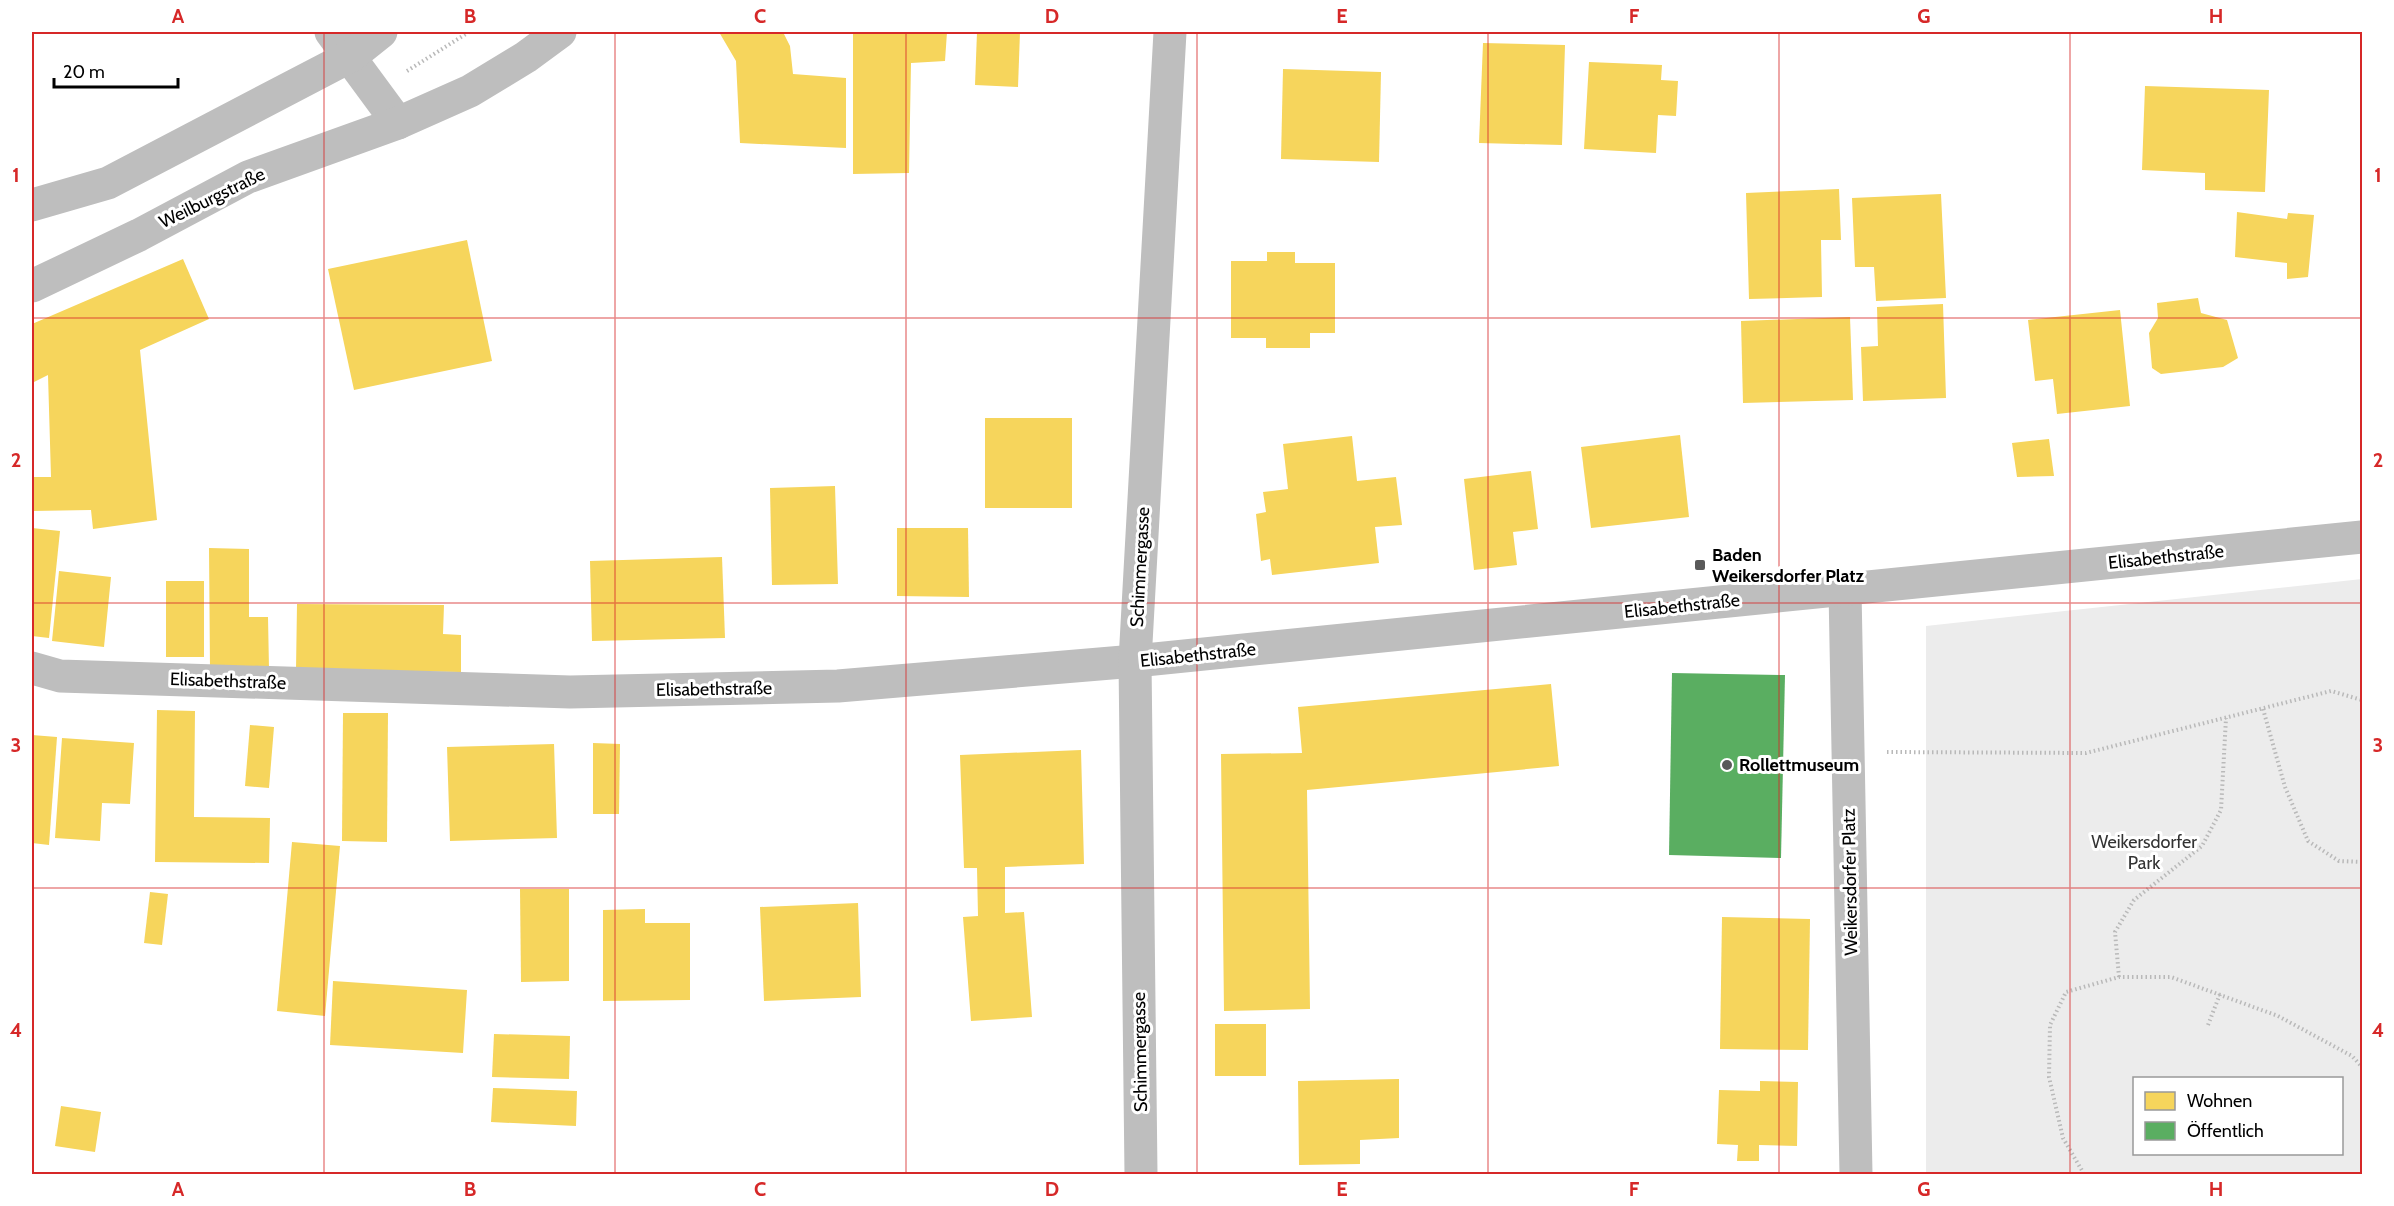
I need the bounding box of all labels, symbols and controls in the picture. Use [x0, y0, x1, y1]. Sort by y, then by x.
text: A [172, 4, 185, 28]
text: B [464, 4, 476, 28]
text: C [754, 4, 766, 28]
text: D [1045, 4, 1059, 28]
text: E [1336, 4, 1348, 28]
text: F [1629, 4, 1640, 28]
text: G [1917, 4, 1931, 28]
text: H [2209, 4, 2223, 28]
scale bar [54, 51, 178, 89]
text: 20 m [63, 61, 105, 83]
text: 1 [12, 163, 20, 187]
street label: Weilburgstraße [156, 163, 268, 233]
text: 1 [2374, 163, 2382, 187]
text: 2 [11, 448, 21, 472]
text: 2 [2373, 448, 2383, 472]
street label: Schimmergasse [1126, 506, 1154, 628]
street label: Elisabethstraße [2107, 540, 2225, 574]
place label: Baden Weikersdorfer Platz [1712, 544, 1865, 587]
marker: Baden Weikersdorfer Platz [1693, 558, 1707, 572]
street label: Elisabethstraße [1623, 589, 1741, 623]
street label: Elisabethstraße [1139, 638, 1257, 672]
street label: Elisabethstraße [169, 668, 287, 694]
street label: Elisabethstraße [656, 677, 772, 701]
text: 3 [11, 733, 21, 757]
text: 3 [2373, 733, 2383, 757]
place label: Rollettmuseum [1739, 754, 1859, 776]
marker: Rollettmuseum [1720, 758, 1734, 772]
street label: Weikersdorfer Platz [1838, 808, 1862, 956]
park label: Weikersdorfer Park [2091, 831, 2197, 874]
street label: Schimmergasse [1128, 992, 1152, 1112]
text: 4 [10, 1018, 22, 1042]
text: 4 [2372, 1018, 2384, 1042]
legend [2133, 1077, 2343, 1155]
text: Wohnen [2187, 1090, 2252, 1112]
text: Öffentlich [2187, 1120, 2264, 1142]
text: A [172, 1177, 185, 1201]
text: B [464, 1177, 476, 1201]
text: C [754, 1177, 766, 1201]
text: D [1045, 1177, 1059, 1201]
text: E [1336, 1177, 1348, 1201]
text: F [1629, 1177, 1640, 1201]
text: G [1917, 1177, 1931, 1201]
text: H [2209, 1177, 2223, 1201]

